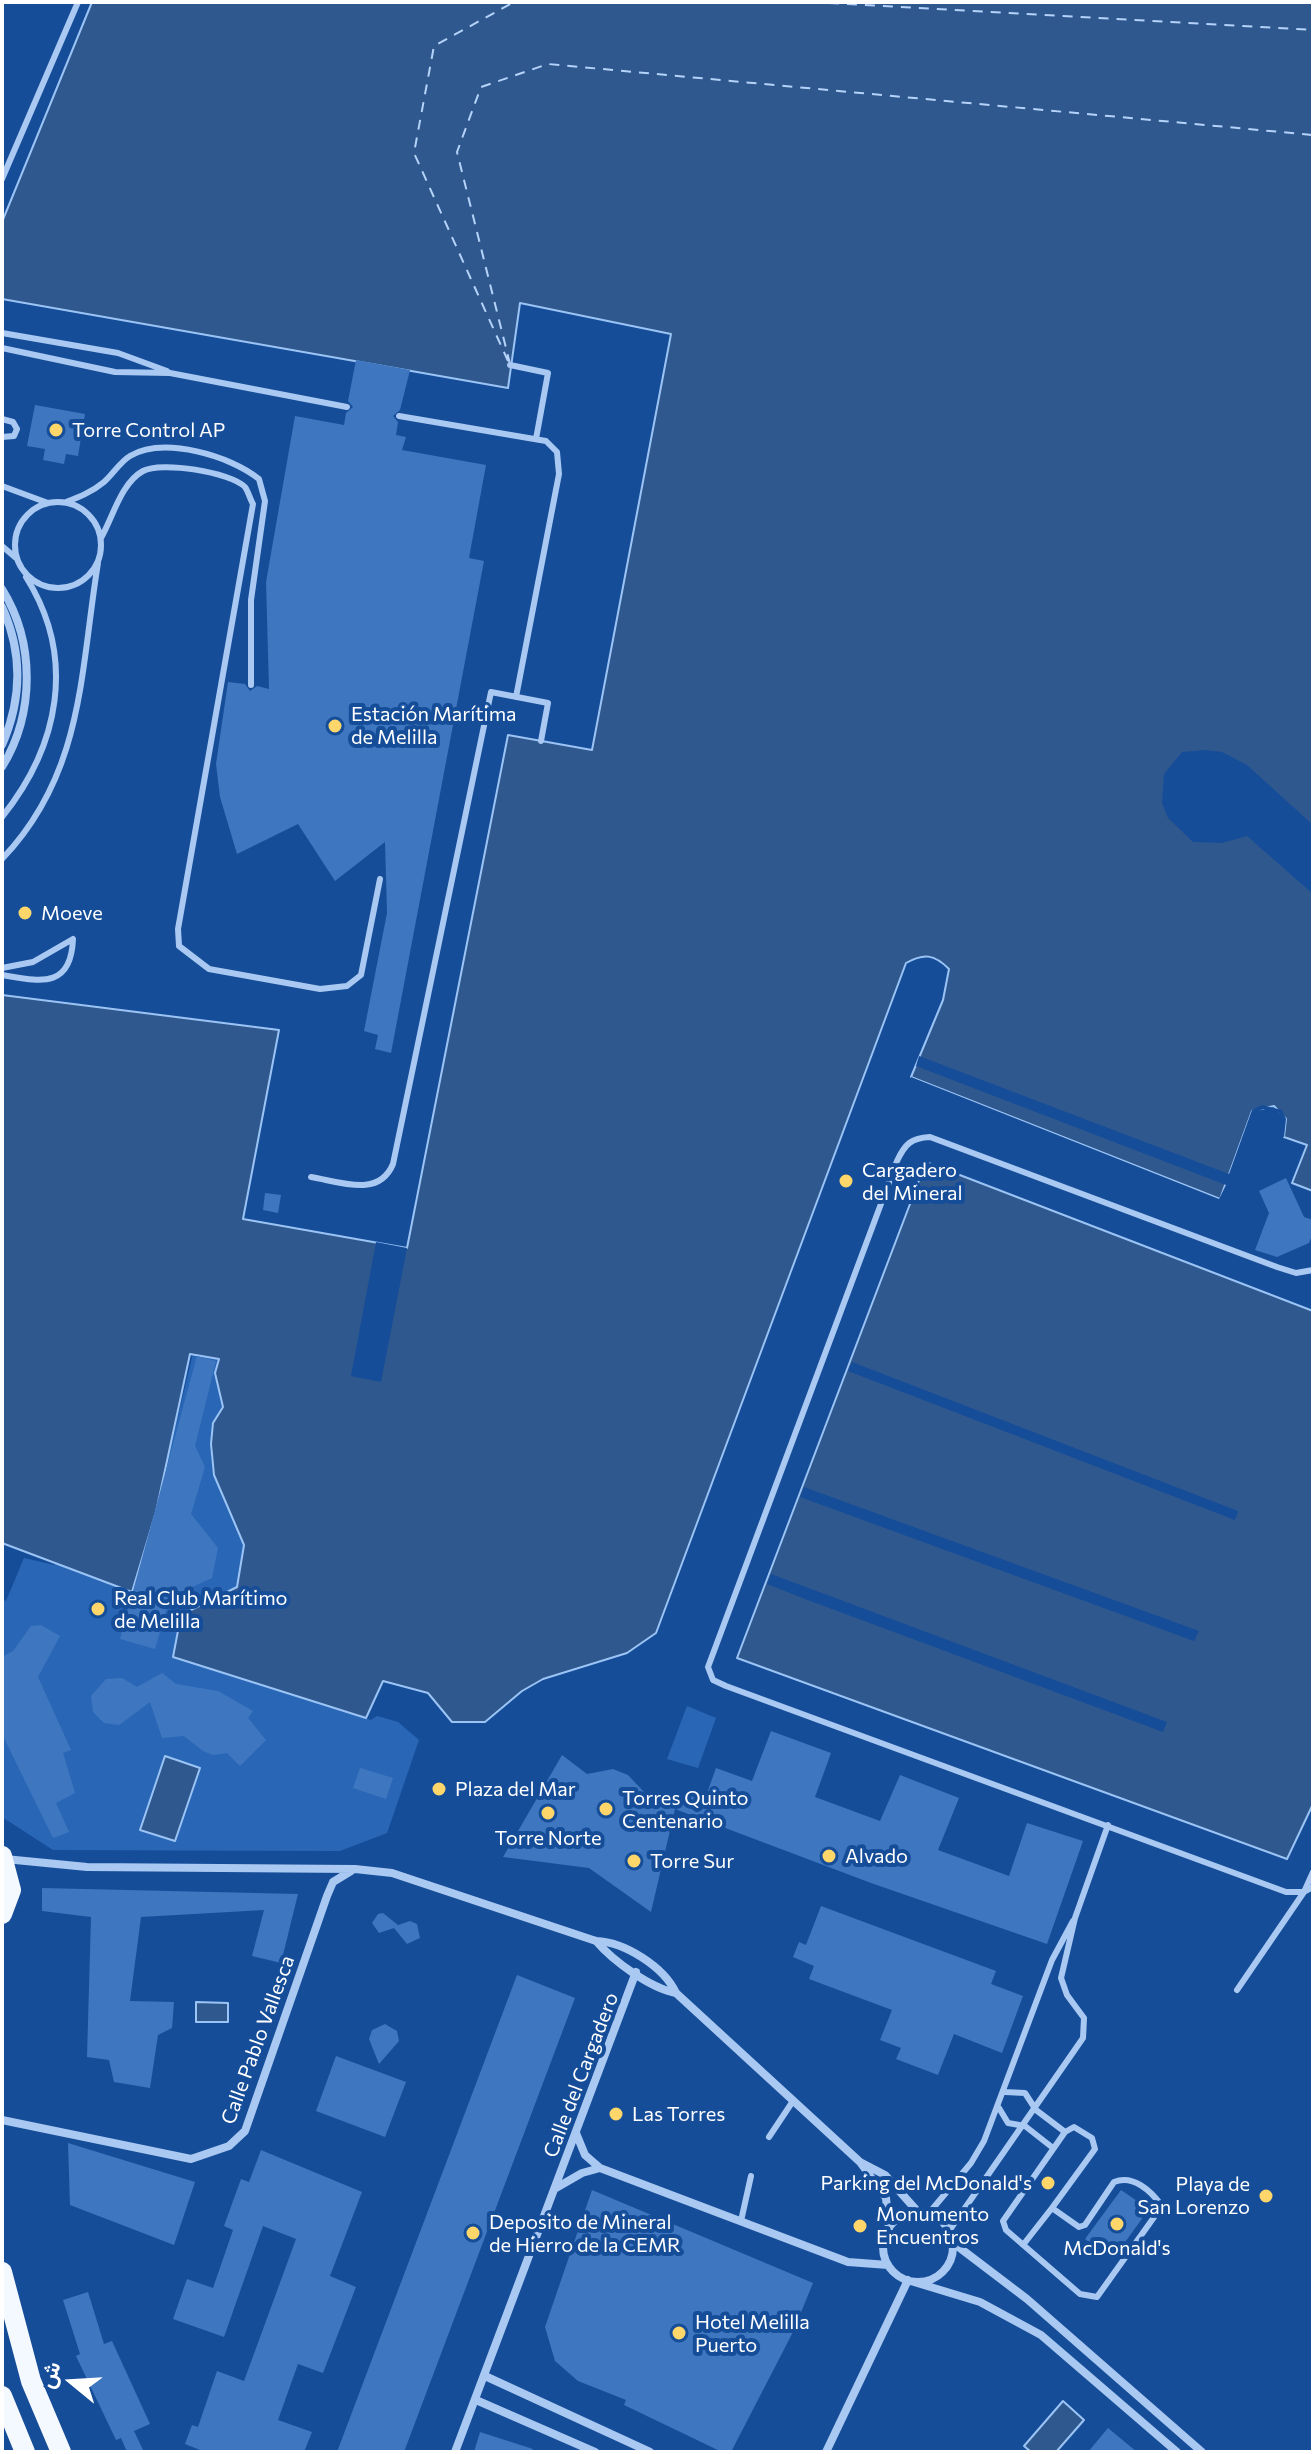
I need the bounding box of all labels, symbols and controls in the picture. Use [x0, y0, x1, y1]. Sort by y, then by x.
place label: Torre Control AP [72, 418, 225, 442]
marker: Torre Control AP [47, 421, 65, 439]
place label: Estación Marítima de Melilla [351, 702, 517, 749]
marker: Estación Marítima de Melilla [326, 717, 344, 735]
place label: Moeve [41, 901, 103, 925]
marker: Moeve [16, 904, 34, 922]
place label: Cargadero del Mineral [862, 1158, 963, 1205]
marker: Cargadero del Mineral [837, 1172, 855, 1190]
place label: Real Club Marítimo de Melilla [114, 1586, 288, 1633]
marker: Real Club Marítimo de Melilla [89, 1600, 107, 1618]
place label: Plaza del Mar [455, 1777, 576, 1801]
marker: Plaza del Mar [430, 1780, 448, 1798]
place label: Torres Quinto Centenario [622, 1786, 748, 1833]
marker: Torres Quinto Centenario [597, 1800, 615, 1818]
marker: Torre Norte [539, 1804, 557, 1822]
place label: Torre Norte [495, 1826, 601, 1850]
place label: Alvado [845, 1844, 908, 1868]
marker: Alvado [820, 1847, 838, 1865]
place label: Torre Sur [650, 1849, 734, 1873]
marker: Torre Sur [625, 1852, 643, 1870]
street label: Calle Pablo Vallesca [216, 1952, 300, 2128]
street label: Calle del Cargadero [538, 1989, 624, 2161]
place label: Las Torres [632, 2102, 725, 2126]
marker: Las Torres [607, 2105, 625, 2123]
place label: Parking del McDonald's [821, 2171, 1032, 2195]
place label: Playa de San Lorenzo [1138, 2172, 1250, 2219]
marker: Parking del McDonald's [1039, 2174, 1057, 2192]
marker: Playa de San Lorenzo [1257, 2187, 1275, 2205]
place label: Monumento Encuentros [876, 2202, 989, 2249]
place label: Deposito de Mineral de Hierro de la CEMR [489, 2210, 680, 2257]
marker: McDonald's [1108, 2215, 1126, 2233]
marker: Monumento Encuentros [851, 2217, 869, 2235]
marker: Deposito de Mineral de Hierro de la CEMR [464, 2224, 482, 2242]
place label: McDonald's [1063, 2236, 1171, 2260]
place label: Hotel Melilla Puerto [695, 2310, 810, 2357]
marker: Hotel Melilla Puerto [670, 2324, 688, 2342]
north arrow [32, 2342, 112, 2422]
text: ش [32, 2358, 66, 2391]

